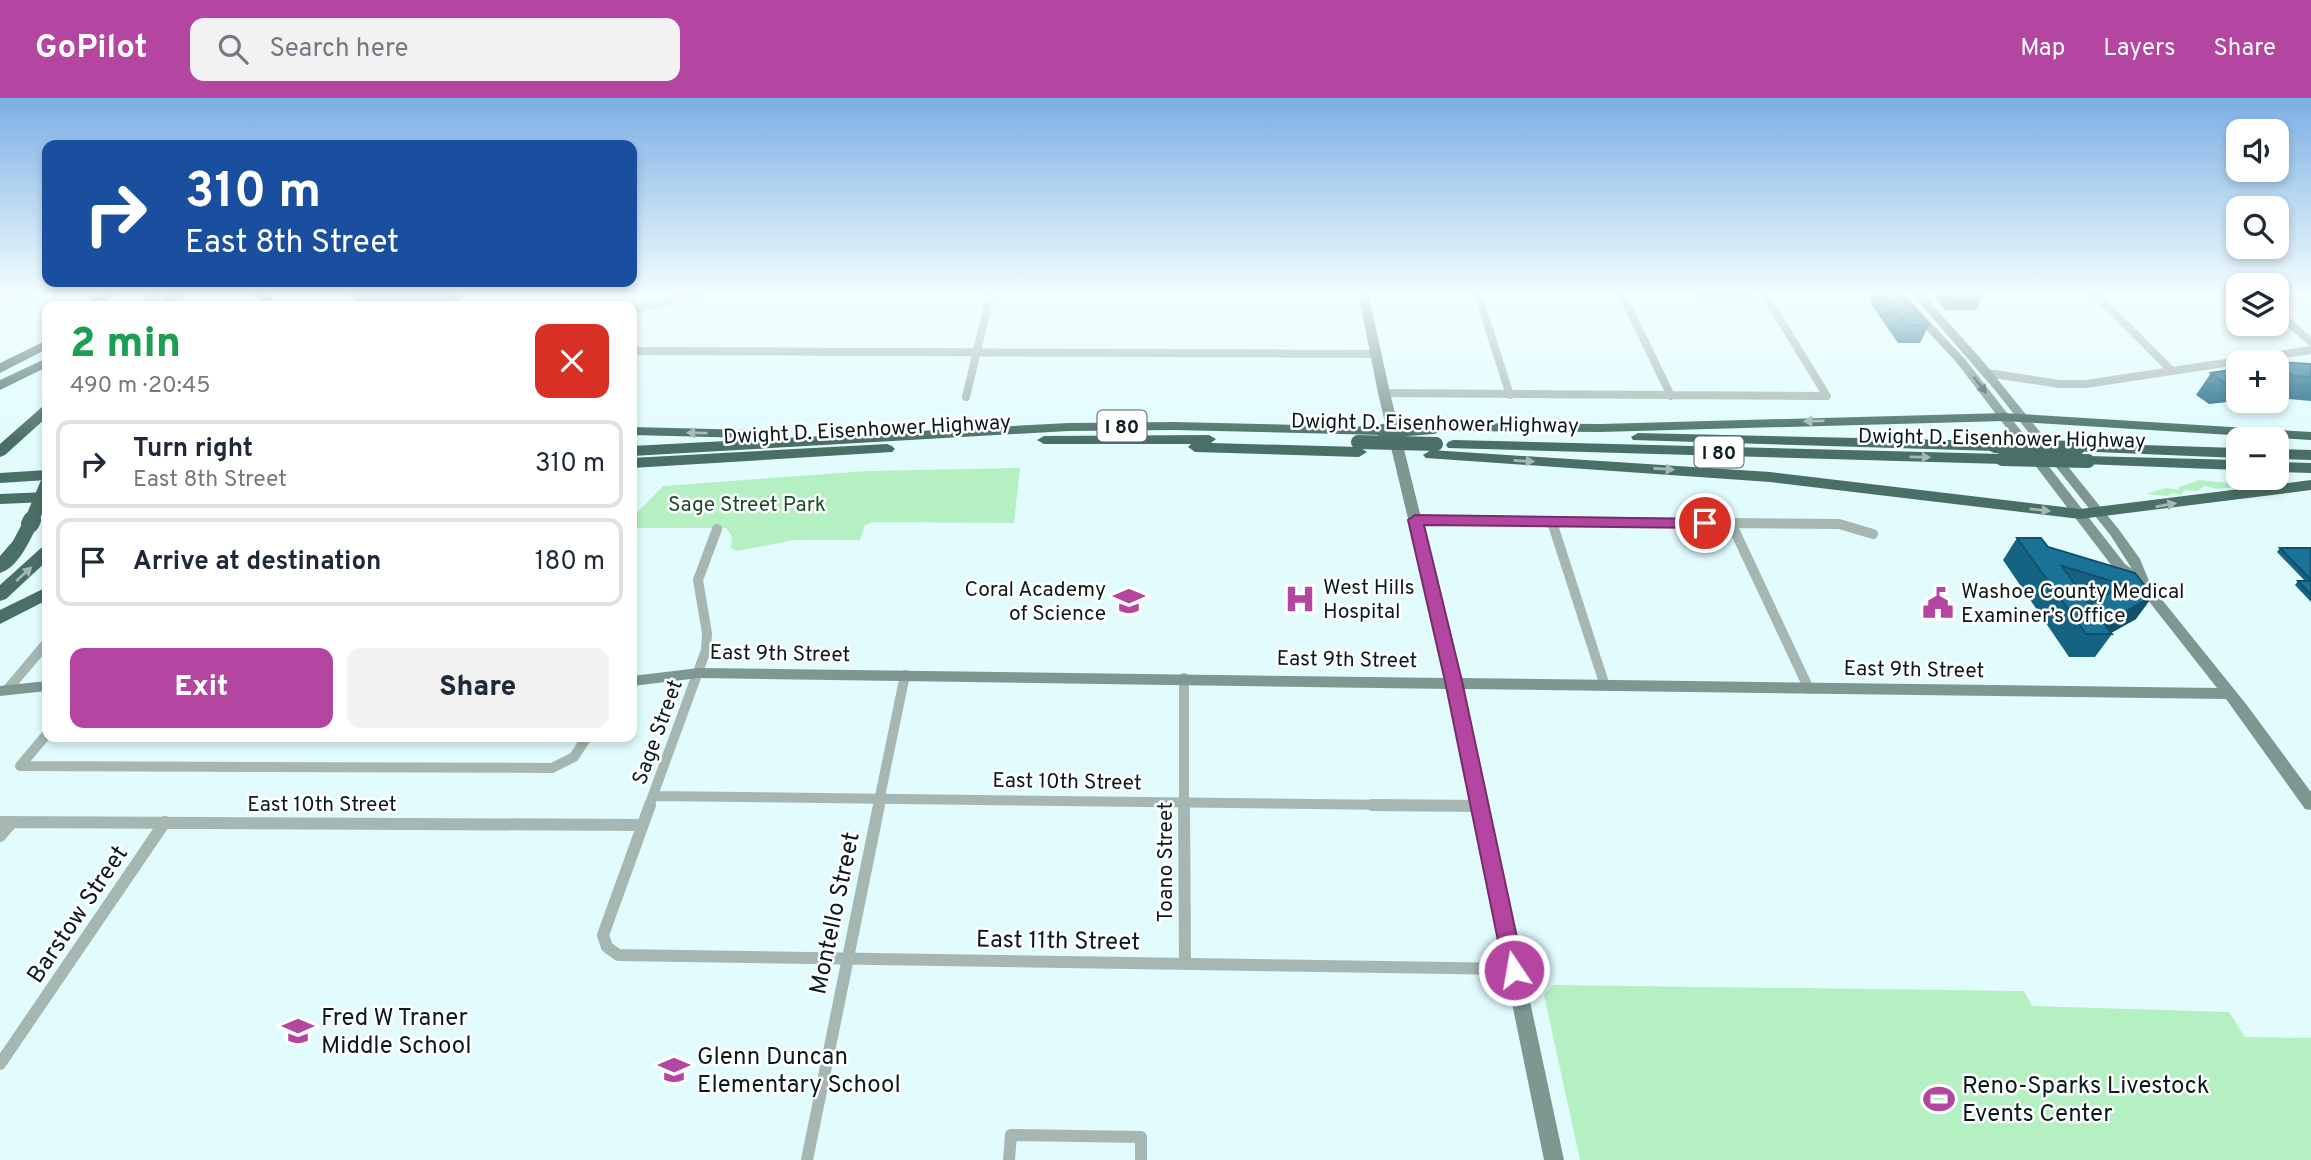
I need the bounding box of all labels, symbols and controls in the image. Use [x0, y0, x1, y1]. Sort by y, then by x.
search box [190, 18, 680, 81]
text: GoPilot [35, 28, 148, 70]
icon: search [214, 30, 252, 68]
text: Search here [270, 33, 408, 66]
text: Map [2020, 34, 2065, 64]
text: Layers [2103, 34, 2175, 64]
text: Share [2213, 34, 2276, 64]
map controls [2226, 119, 2289, 490]
button: sound [2226, 119, 2289, 182]
text: 310 m [185, 163, 321, 225]
icon: right [70, 168, 161, 259]
button: search [2226, 196, 2289, 259]
text: East 8th Street [185, 224, 399, 264]
button: layers [2226, 273, 2289, 336]
text: 2 min [70, 319, 181, 372]
button: close [535, 324, 609, 398]
button: + [2226, 350, 2289, 413]
text: 490 m · 20:45 [70, 372, 211, 401]
one-way arrow [1972, 376, 1986, 394]
street label: Dwight D. Eisenhower Highway [1291, 408, 1579, 441]
street label: Dwight D. Eisenhower Highway [722, 409, 1012, 452]
road number: I 80 [1098, 410, 1146, 442]
one-way arrow [1802, 416, 1824, 427]
street label: Dwight D. Eisenhower Highway [1858, 423, 2146, 456]
one-way arrow [686, 427, 708, 438]
button: − [2226, 427, 2289, 490]
text: Turn right [133, 433, 253, 466]
road number: I 80 [1694, 436, 1744, 468]
icon: right [74, 445, 112, 483]
text: 310 m [535, 448, 605, 481]
one-way arrow [1910, 451, 1932, 463]
one-way arrow [1513, 455, 1535, 466]
one-way arrow [1653, 464, 1675, 475]
text: East 8th Street [133, 466, 287, 495]
park label: Sage Street Park [668, 492, 826, 519]
pin [1675, 493, 1735, 553]
one-way arrow [2155, 499, 2177, 510]
icon: arrive [1686, 504, 1724, 542]
one-way arrow [2029, 505, 2051, 516]
icon: arrive [74, 543, 112, 581]
text: Arrive at destination [133, 546, 381, 579]
text: 180 m [535, 546, 605, 579]
one-way arrow [15, 566, 33, 582]
place label: West Hills Hospital [1323, 575, 1415, 626]
place label: Coral Academy of Science [964, 577, 1106, 628]
place label: Washoe County Medical Examiner’s Office [1961, 579, 2185, 630]
hospital icon: West Hills Hospital [1283, 582, 1317, 616]
school or university icon: Coral Academy of Science [1112, 584, 1146, 618]
public building icon: Washoe County Medical Examiner’s Office [1921, 586, 1955, 620]
street label: East 9th Street [709, 640, 851, 669]
street label: East 9th Street [1276, 646, 1418, 675]
button: Exit [70, 648, 333, 728]
button: Share [347, 648, 609, 728]
street label: East 9th Street [1843, 656, 1985, 685]
street label: Sage Street [627, 676, 690, 789]
street label: East 10th Street [992, 768, 1142, 797]
street label: East 10th Street [247, 792, 397, 819]
street label: Toano Street [1153, 802, 1180, 922]
street label: Montello Street [804, 830, 868, 997]
street label: Barstow Street [22, 840, 136, 990]
street label: East 11th Street [976, 926, 1140, 958]
position arrow [1477, 933, 1551, 1007]
place label: Fred W Traner Middle School [321, 1004, 471, 1062]
school or university icon: Fred W Traner Middle School [281, 1014, 315, 1048]
place label: Glenn Duncan Elementary School [697, 1043, 901, 1101]
school or university icon: Glenn Duncan Elementary School [657, 1053, 691, 1087]
place label: Reno-Sparks Livestock Events Center [1962, 1072, 2210, 1130]
sports icon: Reno-Sparks Livestock Events Center [1922, 1082, 1956, 1116]

